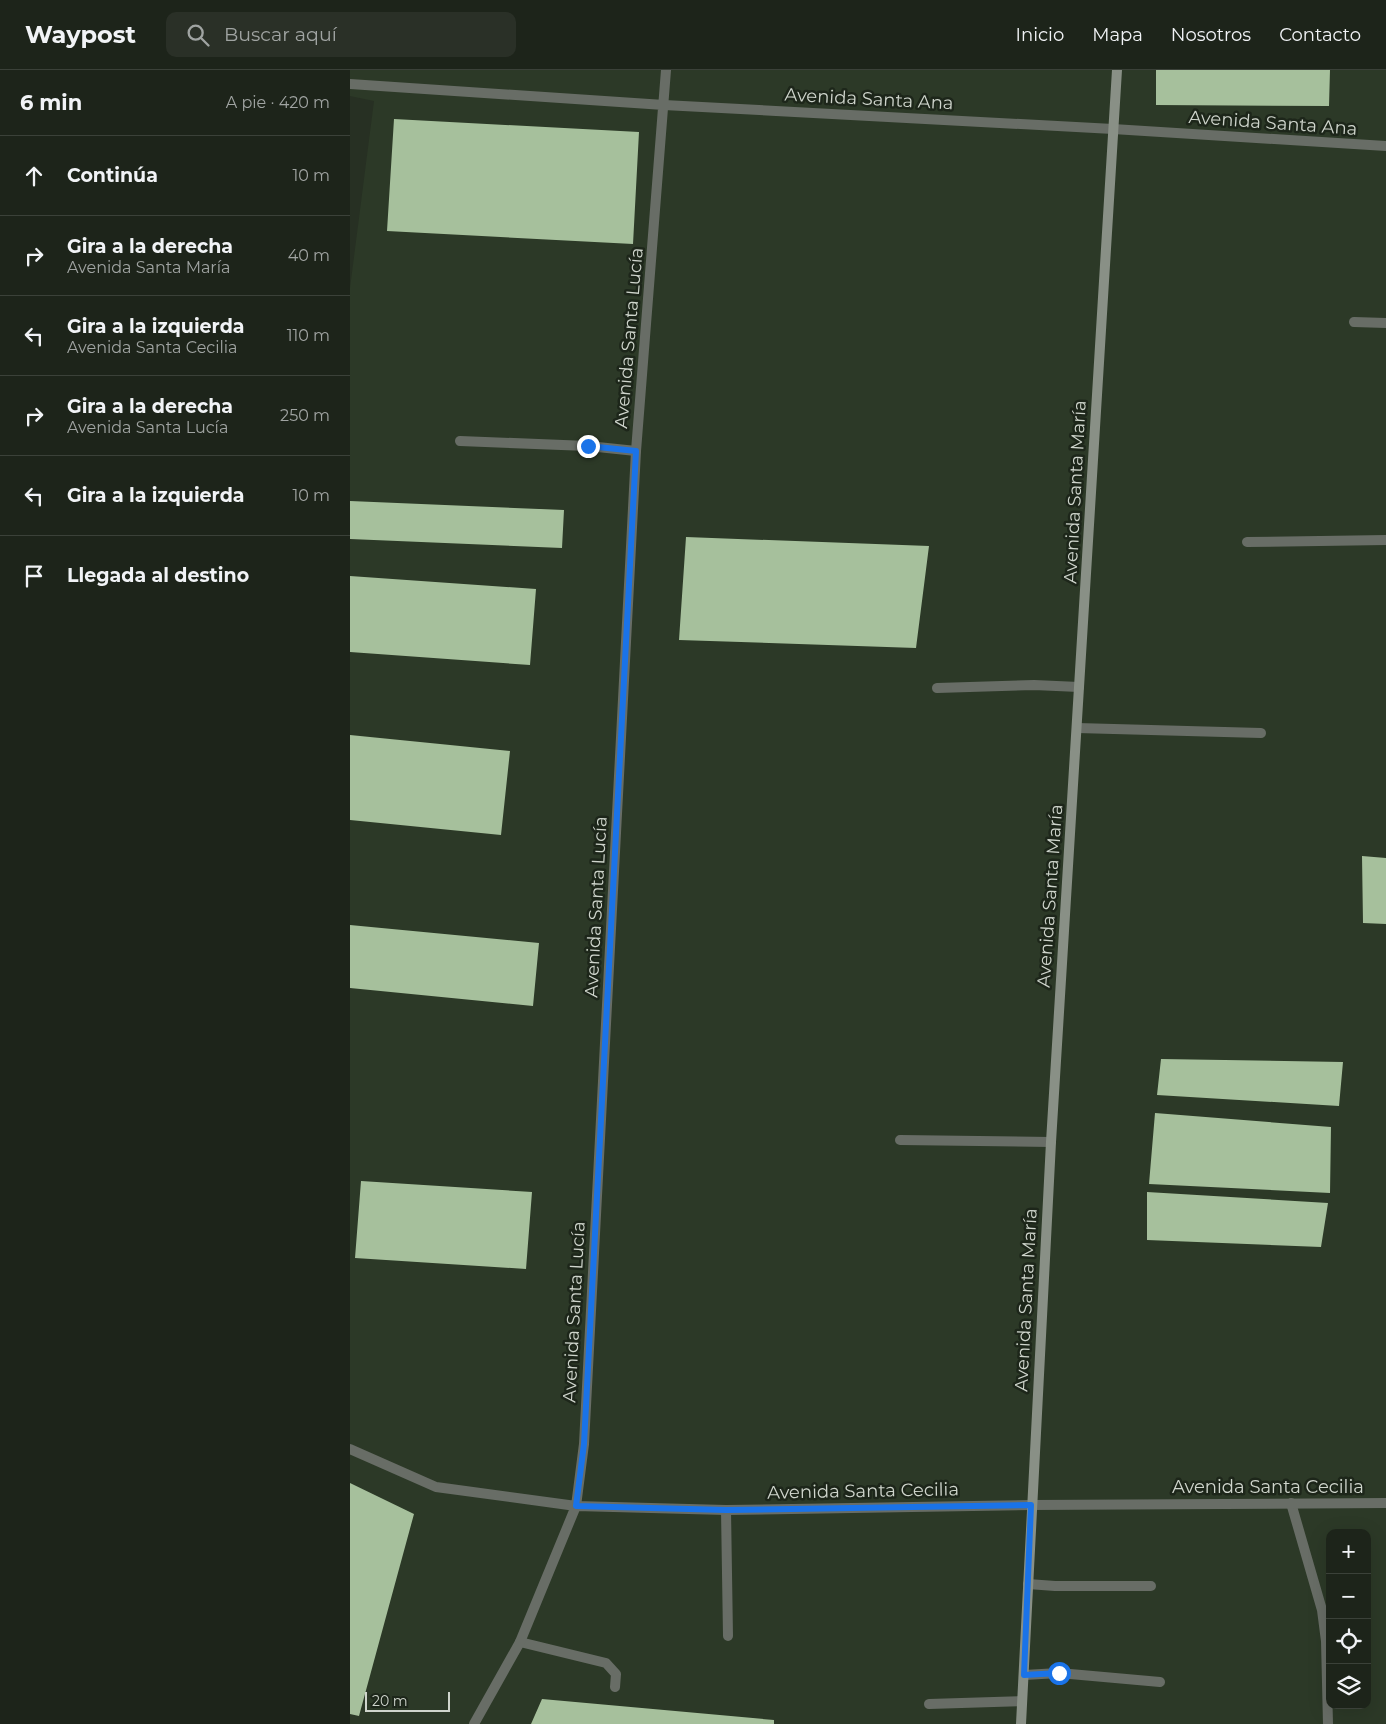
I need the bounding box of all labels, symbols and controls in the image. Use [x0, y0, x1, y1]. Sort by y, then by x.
search box [166, 12, 516, 57]
text: Waypost [25, 20, 136, 49]
icon: search [184, 21, 212, 49]
text: Buscar aquí [224, 23, 337, 46]
text: Inicio [1016, 24, 1064, 46]
text: Mapa [1092, 24, 1143, 46]
text: Nosotros [1171, 24, 1251, 46]
text: Contacto [1279, 24, 1361, 46]
street label: Avenida Santa Ana [784, 84, 954, 114]
text: 6 min [20, 90, 82, 115]
text: A pie · 420 m [226, 93, 330, 112]
street label: Avenida Santa Ana [1188, 106, 1358, 140]
icon: ahead [20, 162, 48, 190]
text: Continúa [67, 164, 158, 187]
text: 10 m [292, 166, 330, 185]
text: Gira a la derecha [67, 235, 233, 258]
icon: right [20, 242, 48, 270]
text: 40 m [288, 246, 330, 265]
street label: Avenida Santa Lucía [610, 247, 648, 429]
text: Avenida Santa María [67, 258, 230, 277]
text: Gira a la izquierda [67, 315, 245, 338]
icon: left [20, 322, 48, 350]
text: 110 m [287, 326, 330, 345]
text: Avenida Santa Cecilia [67, 338, 238, 357]
text: Gira a la derecha [67, 395, 233, 418]
street label: Avenida Santa María [1059, 400, 1091, 584]
icon: right [20, 402, 48, 430]
text: 250 m [280, 406, 330, 425]
text: Avenida Santa Lucía [67, 418, 228, 437]
route end [577, 435, 600, 458]
icon: left [20, 482, 48, 510]
text: Gira a la izquierda [67, 484, 245, 507]
text: 10 m [292, 486, 330, 505]
icon: arrive [20, 562, 48, 590]
text: Llegada al destino [67, 564, 249, 587]
street label: Avenida Santa María [1033, 804, 1067, 988]
street label: Avenida Santa Lucía [580, 816, 612, 998]
street label: Avenida Santa María [1010, 1208, 1042, 1392]
street label: Avenida Santa Lucía [558, 1221, 590, 1403]
street label: Avenida Santa Cecilia [1172, 1476, 1364, 1498]
street label: Avenida Santa Cecilia [767, 1478, 959, 1504]
map controls [1326, 1529, 1371, 1709]
button: + [1326, 1529, 1371, 1574]
button: − [1326, 1574, 1371, 1619]
button: locate [1326, 1619, 1371, 1664]
route start [1048, 1662, 1071, 1685]
button: layers [1326, 1664, 1371, 1709]
scale bar [365, 1689, 450, 1712]
text: 20 m [372, 1692, 408, 1710]

